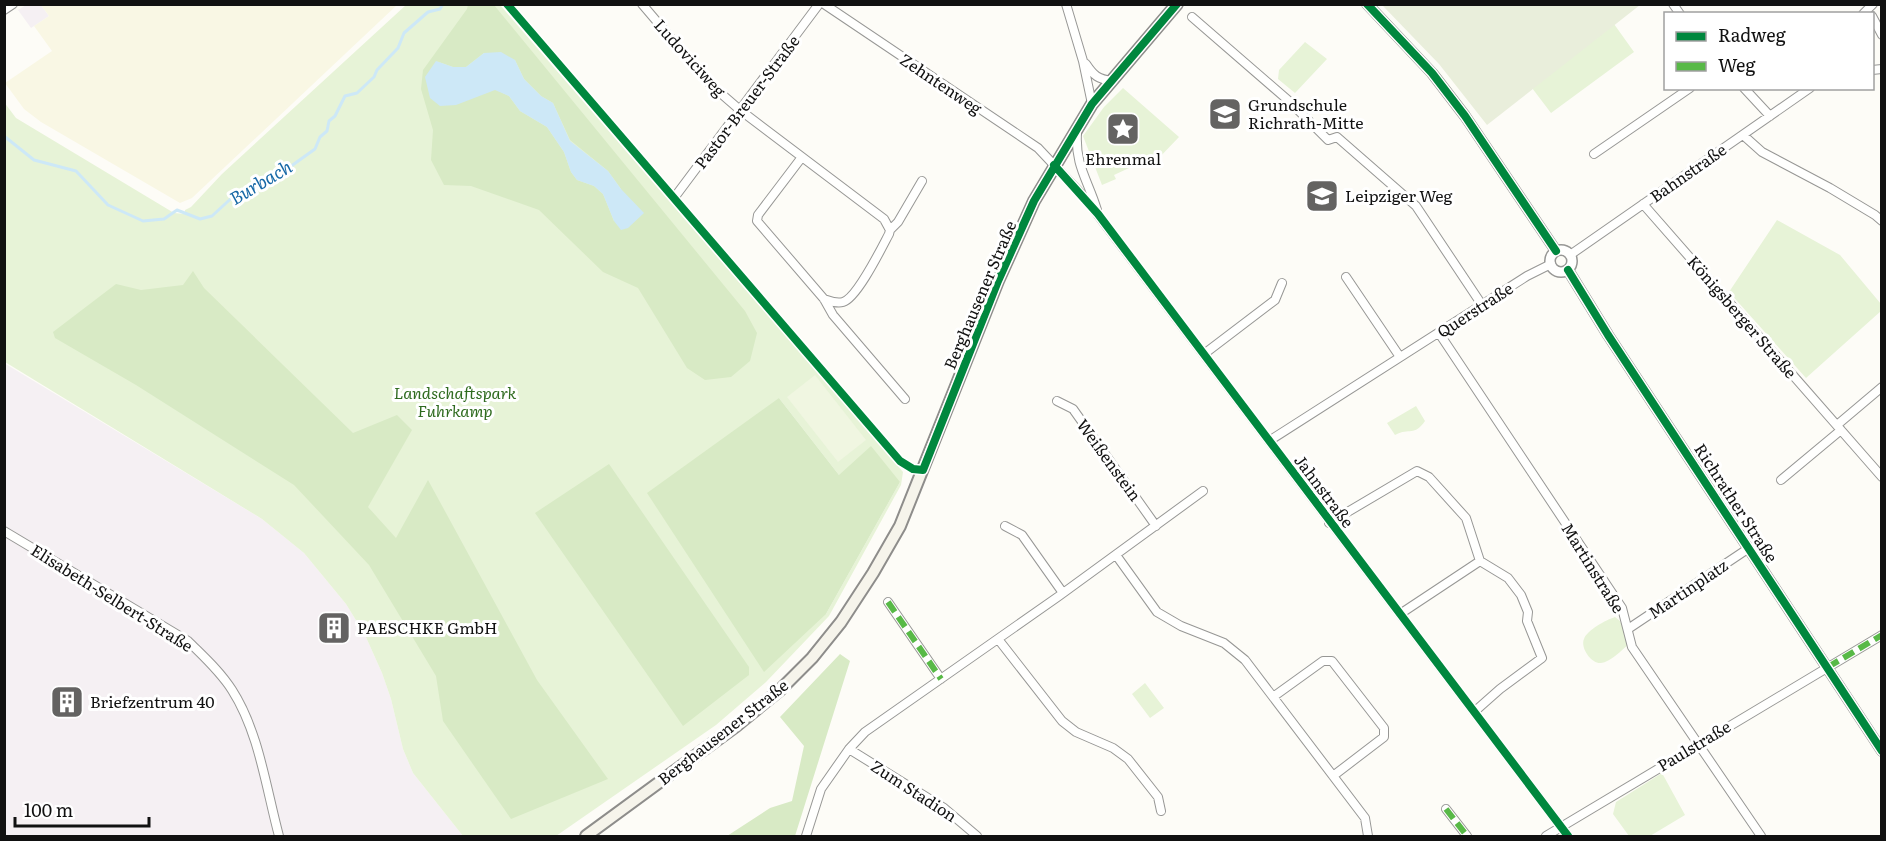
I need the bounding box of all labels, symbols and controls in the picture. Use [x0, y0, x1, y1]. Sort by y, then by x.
legend [1664, 12, 1874, 90]
street label: Ludoviciweg [649, 13, 732, 102]
text: Radweg [1718, 21, 1787, 48]
street label: Pastor-Breuer-Straße [688, 29, 805, 173]
street label: Zehntenweg [896, 47, 987, 120]
text: Weg [1718, 51, 1756, 78]
place label: Grundschule Richrath-Mitte [1248, 92, 1364, 134]
school or university icon: Grundschule Richrath-Mitte [1207, 96, 1243, 132]
place icon: Ehrenmal [1105, 111, 1141, 147]
street label: Bahnstraße [1644, 137, 1731, 207]
place label: Ehrenmal [1085, 146, 1161, 170]
water label: Burbach [224, 152, 297, 211]
school or university icon: Leipziger Weg [1304, 178, 1340, 214]
place label: Leipziger Weg [1345, 183, 1453, 207]
street label: Berghausener Straße [937, 216, 1021, 373]
street label: Königsberger Straße [1682, 250, 1803, 383]
street label: Querstraße [1432, 276, 1517, 343]
park label: Landschaftspark Fuhrkamp [394, 380, 516, 422]
street label: Weißenstein [1072, 413, 1148, 506]
street label: Richrather Straße [1689, 438, 1784, 567]
street label: Jahnstraße [1289, 449, 1360, 532]
street label: Martinstraße [1557, 518, 1631, 617]
street label: Elisabeth-Selbert-Straße [27, 537, 198, 657]
street label: Martinplatz [1643, 553, 1732, 624]
building icon: PAESCHKE GmbH [316, 610, 352, 646]
place label: PAESCHKE GmbH [357, 615, 497, 639]
street label: Berghausener Straße [652, 673, 793, 790]
building icon: Briefzentrum 40 [49, 684, 85, 720]
place label: Briefzentrum 40 [90, 689, 215, 713]
street label: Paulstraße [1652, 714, 1735, 777]
street label: Zum Stadion [867, 753, 963, 827]
scale bar [15, 790, 148, 828]
text: 100 m [24, 796, 73, 823]

